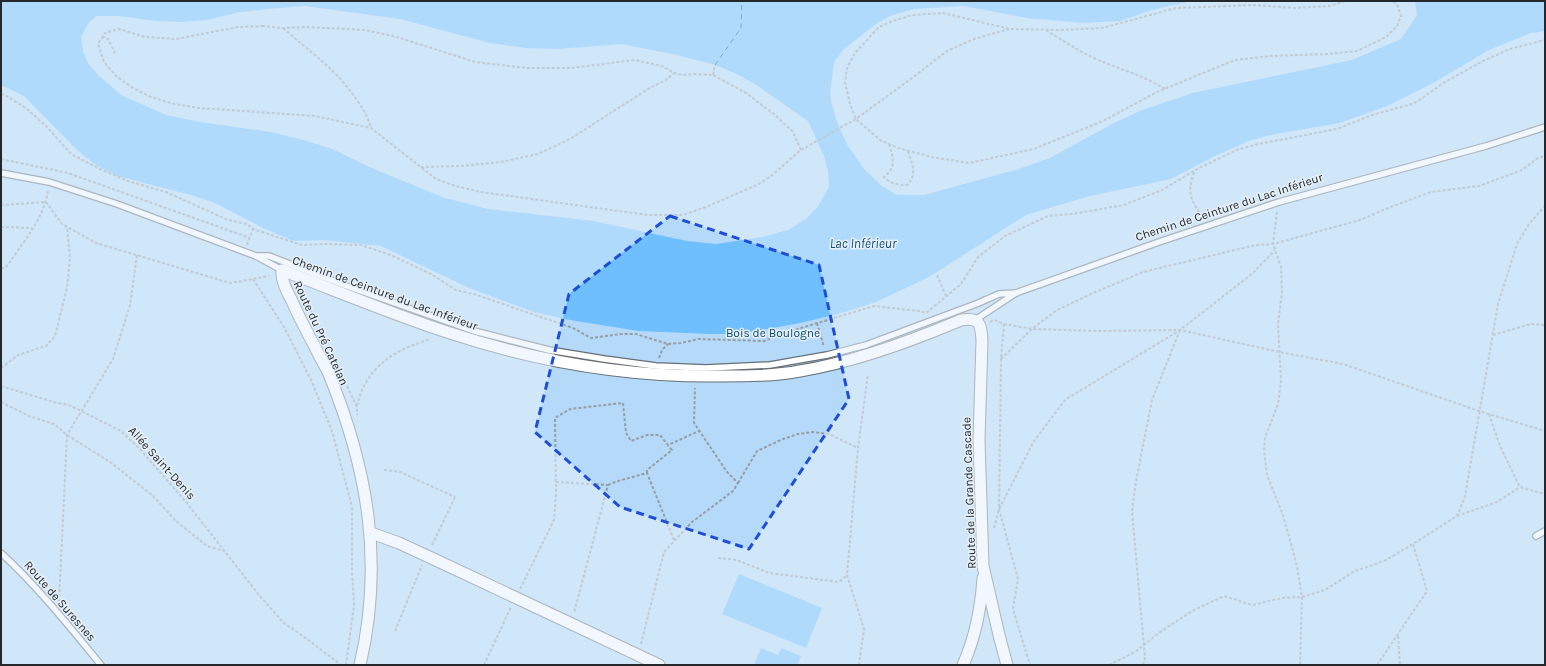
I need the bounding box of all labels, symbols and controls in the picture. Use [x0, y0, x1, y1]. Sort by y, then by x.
street label: Chemin de Ceinture du Lac Inférieur [1133, 170, 1325, 244]
water label: Lac Inférieur [830, 236, 897, 251]
street label: Chemin de Ceinture du Lac Inférieur [290, 253, 480, 333]
street label: Route du Pré Catelan [291, 278, 351, 388]
park label: Bois de Boulogne [726, 326, 820, 340]
street label: Route de la Grande Cascade [959, 417, 979, 569]
street label: Allée Saint-Denis [126, 424, 198, 502]
street label: Route de Suresnes [21, 558, 99, 644]

